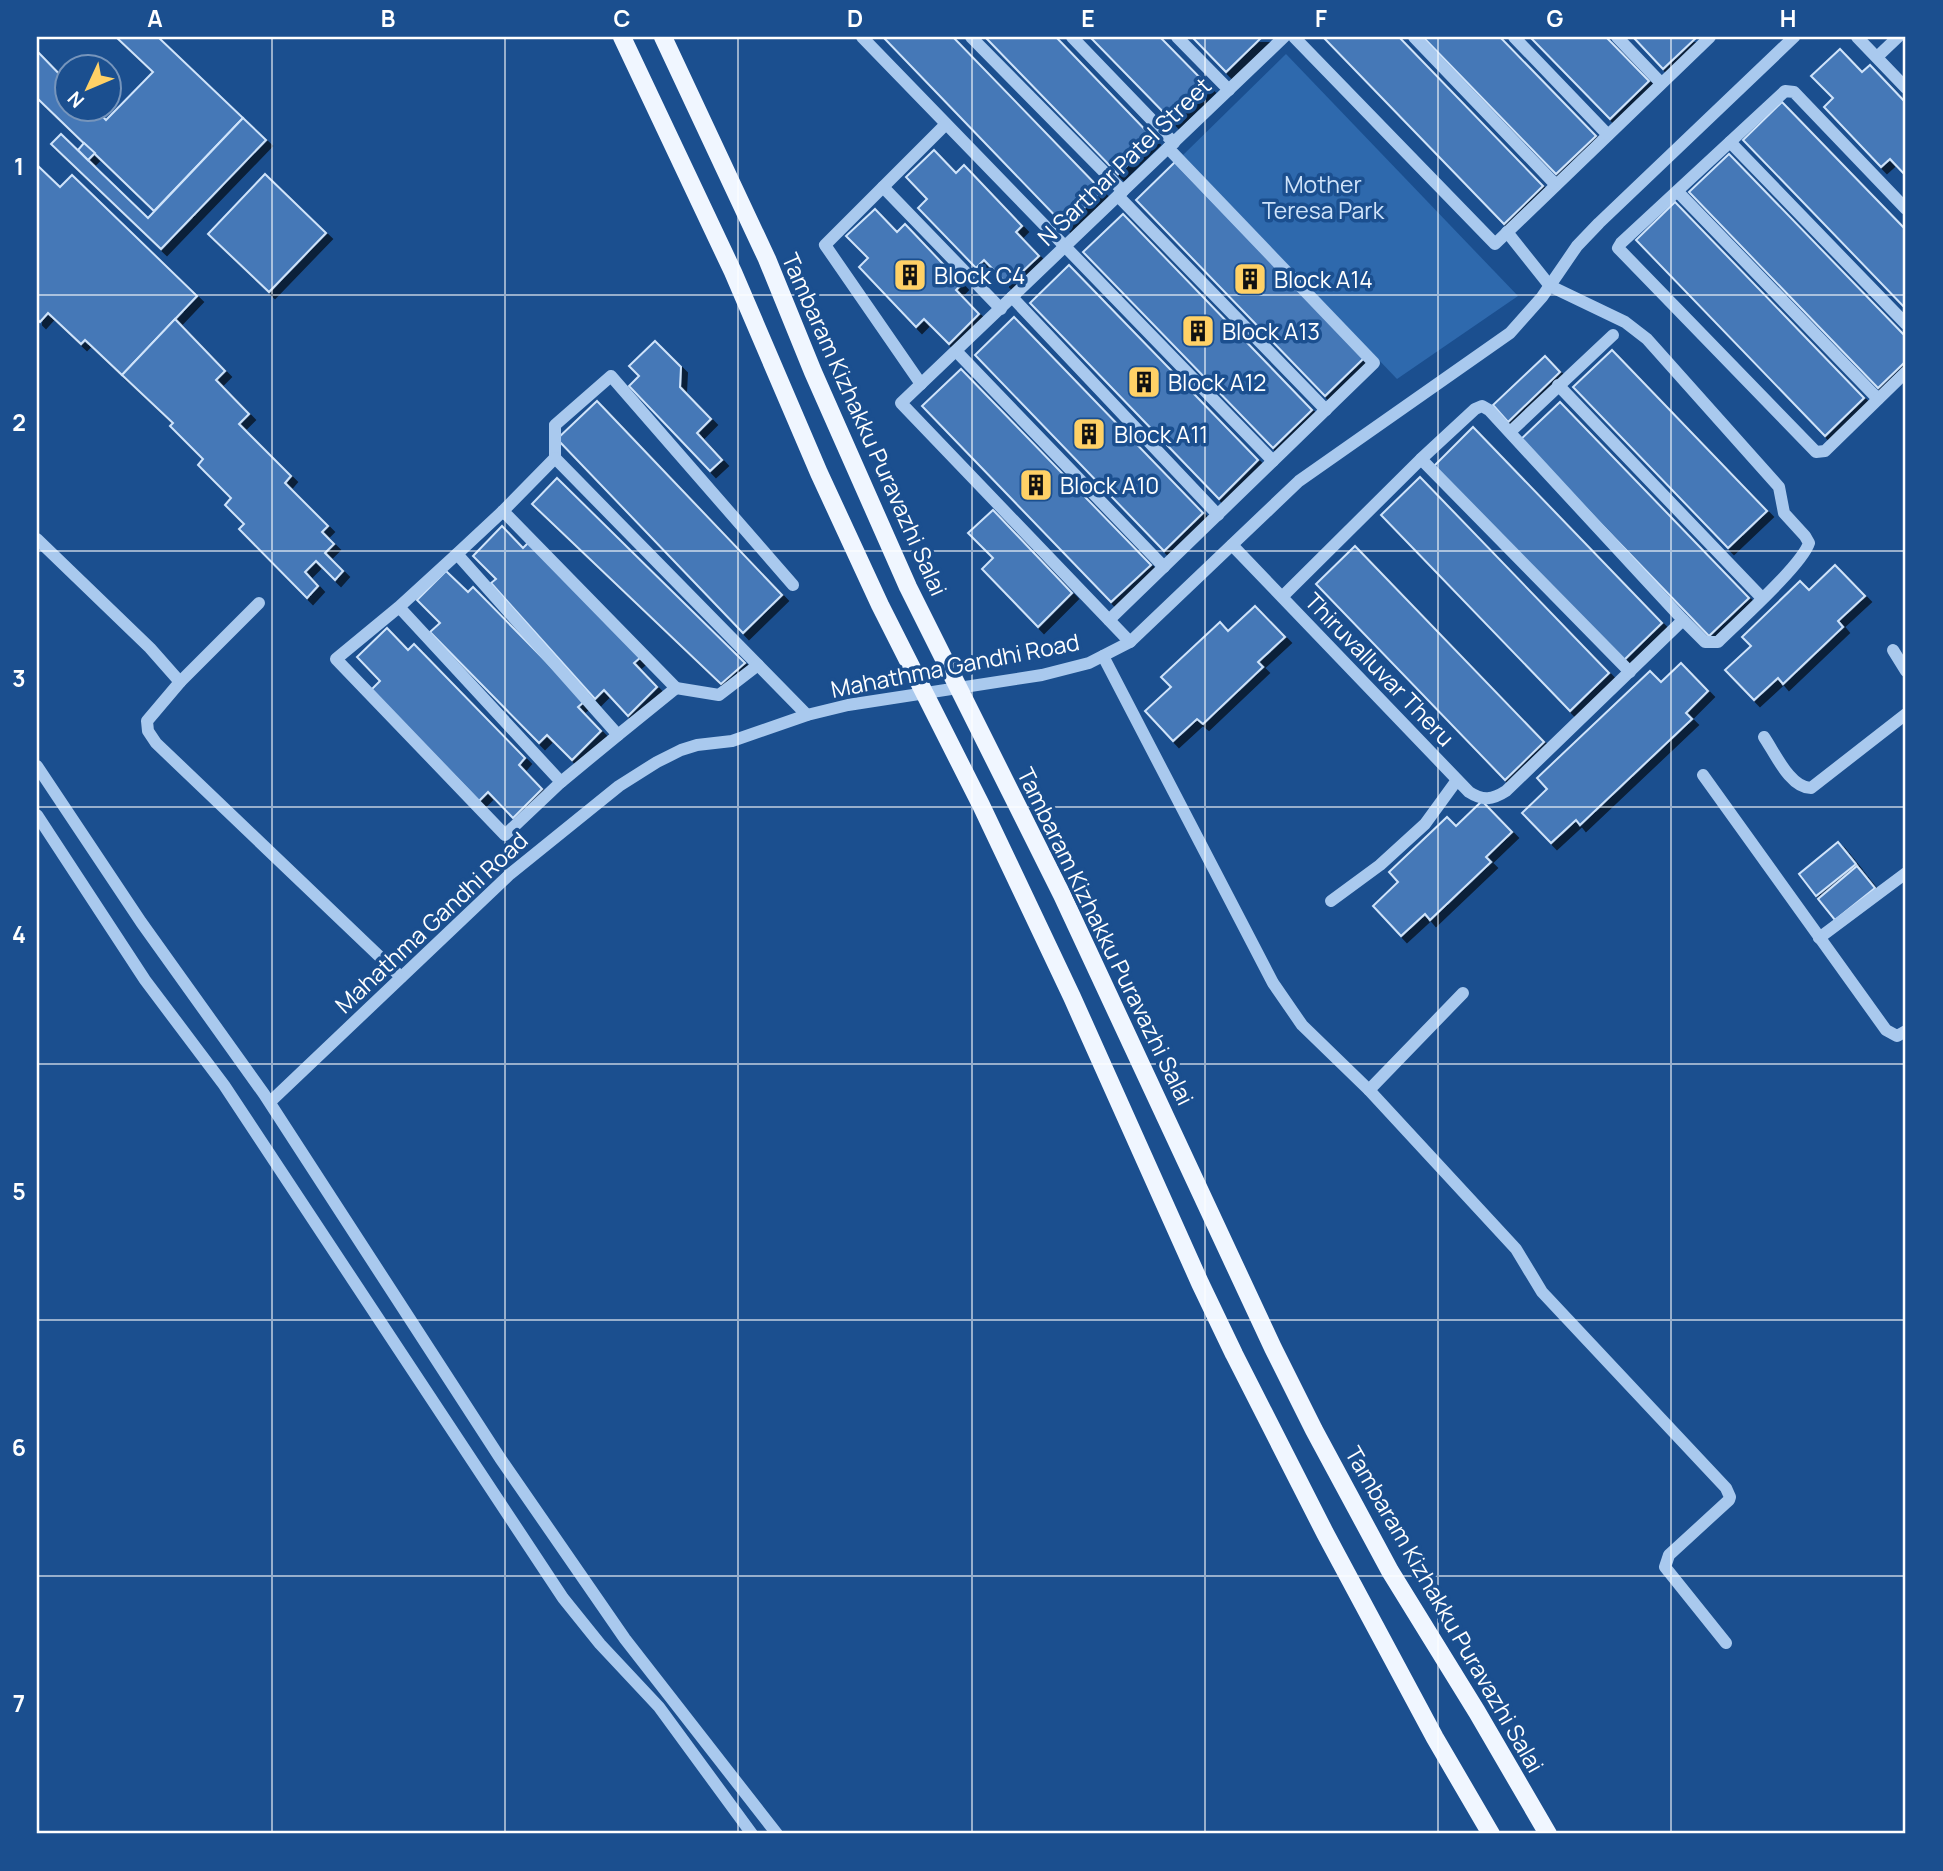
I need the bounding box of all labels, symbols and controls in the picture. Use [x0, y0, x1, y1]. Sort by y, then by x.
text: A [147, 2, 163, 34]
text: B [381, 2, 395, 34]
text: C [614, 2, 631, 34]
text: D [847, 2, 863, 34]
text: E [1081, 2, 1095, 34]
text: F [1315, 2, 1327, 34]
text: G [1547, 2, 1564, 34]
text: H [1780, 2, 1796, 34]
north arrow [52, 52, 122, 122]
street label: N Sarthar Patel Street [1030, 70, 1218, 252]
text: N [62, 86, 90, 114]
text: 1 [14, 150, 24, 182]
park label: Mother Teresa Park [1262, 168, 1385, 226]
street label: Tambaram Kizhakku Puravazhi Salai [775, 248, 955, 600]
building icon: Block C4 [891, 256, 929, 294]
place label: Block C4 [934, 259, 1025, 291]
building icon: Block A14 [1231, 260, 1269, 298]
place label: Block A14 [1274, 263, 1373, 295]
building icon: Block A13 [1179, 312, 1217, 350]
place label: Block A13 [1222, 315, 1320, 347]
building icon: Block A12 [1125, 363, 1163, 401]
place label: Block A12 [1168, 366, 1266, 398]
text: 2 [12, 406, 26, 438]
building icon: Block A11 [1070, 415, 1108, 453]
place label: Block A11 [1114, 418, 1208, 450]
building icon: Block A10 [1017, 466, 1055, 504]
place label: Block A10 [1060, 469, 1159, 501]
street label: Thiruvalluvar Theru [1298, 585, 1462, 753]
street label: Mahathma Gandhi Road [828, 625, 1082, 705]
text: 3 [12, 662, 26, 694]
street label: Tambaram Kizhakku Puravazhi Salai [1010, 762, 1202, 1110]
street label: Mahathma Gandhi Road [328, 824, 534, 1020]
text: 4 [12, 918, 26, 950]
text: 5 [12, 1175, 26, 1207]
text: 6 [12, 1431, 26, 1463]
street label: Tambaram Kizhakku Puravazhi Salai [1338, 1440, 1552, 1778]
text: 7 [13, 1687, 25, 1719]

